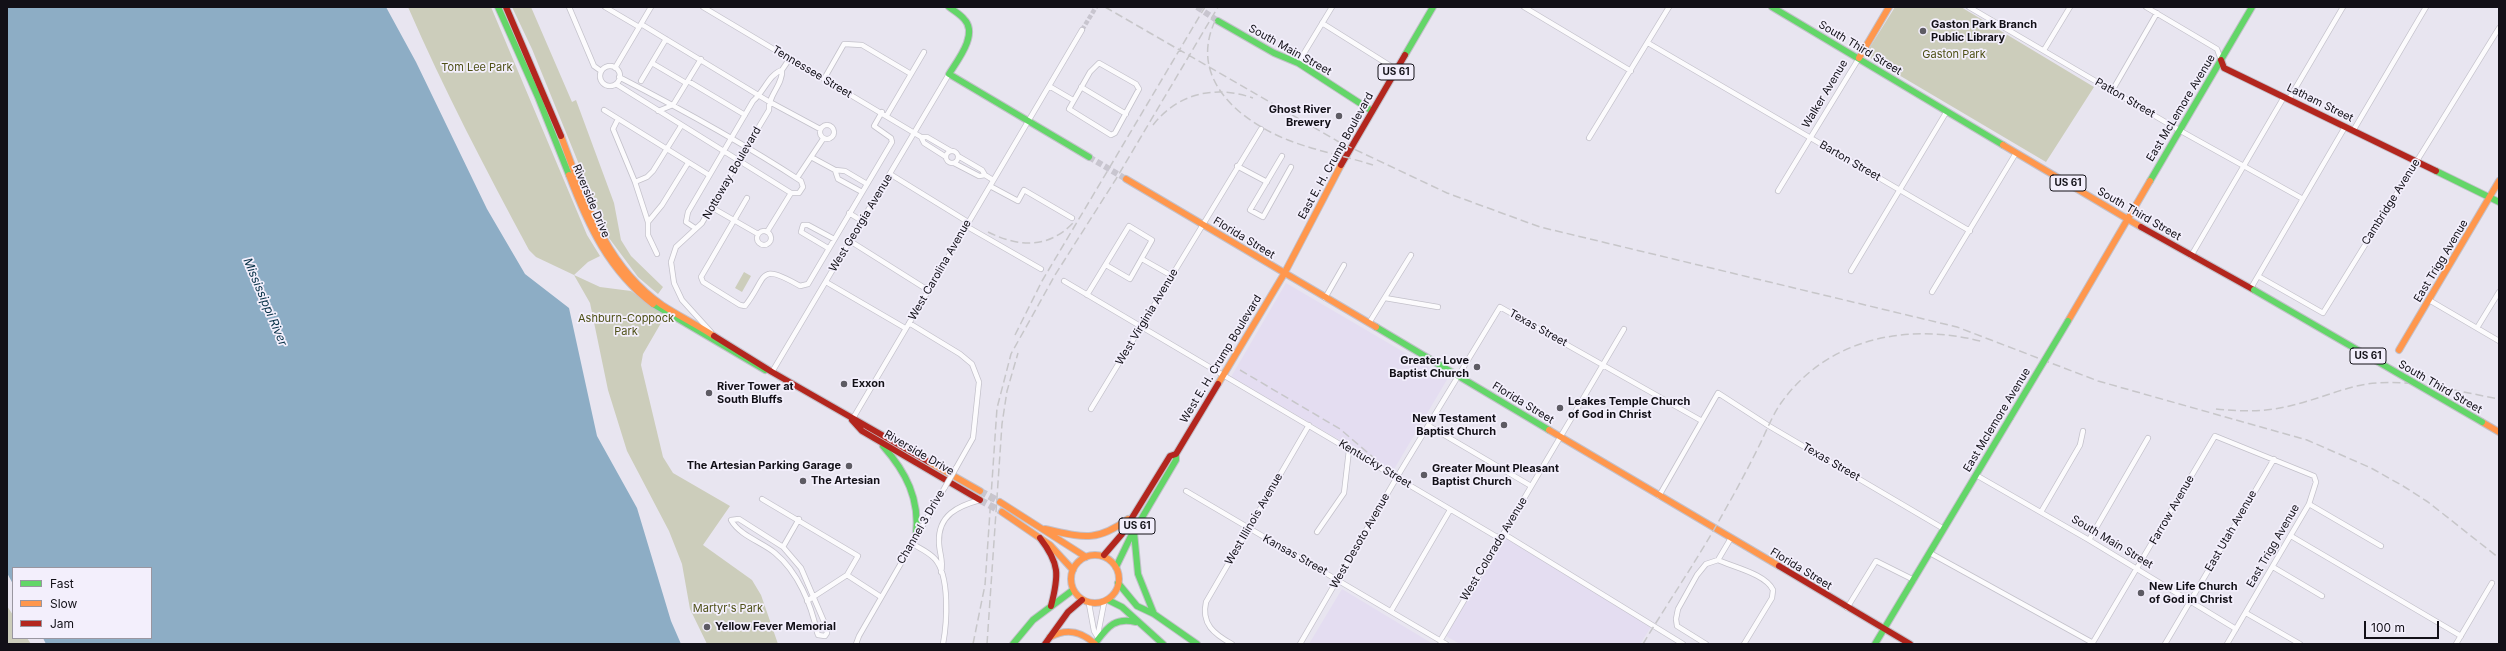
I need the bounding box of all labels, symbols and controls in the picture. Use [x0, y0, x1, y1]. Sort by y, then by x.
street label: South Third Street [1816, 18, 1904, 78]
place label: Gaston Park Branch Public Library [1931, 18, 2037, 44]
street label: South Main Street [1246, 22, 1334, 78]
marker: Gaston Park Branch Public Library [1918, 26, 1928, 36]
street label: Tennessee Street [770, 43, 854, 101]
park label: Gaston Park [1922, 48, 1986, 62]
street label: East McLemore Avenue [2144, 52, 2218, 164]
street label: Walker Avenue [1799, 58, 1851, 130]
park label: Tom Lee Park [441, 61, 513, 75]
road number: US 61 [1378, 64, 1414, 80]
street label: Patton Street [2093, 75, 2157, 121]
street label: Latham Street [2285, 81, 2355, 125]
street label: East E. H. Crump Boulevard [1296, 90, 1376, 222]
place label: Ghost River Brewery [1269, 103, 1331, 129]
marker: Ghost River Brewery [1334, 111, 1344, 121]
street label: Nottoway Boulevard [700, 124, 764, 222]
street label: Barton Street [1817, 138, 1883, 184]
street label: Cambridge Avenue [2359, 156, 2423, 248]
street label: Riverside Drive [570, 162, 612, 240]
street label: West Georgia Avenue [827, 172, 895, 274]
road number: US 61 [2050, 175, 2086, 191]
street label: South Third Street [2095, 185, 2183, 243]
street label: Florida Street [1211, 214, 1277, 262]
street label: West Carolina Avenue [906, 217, 974, 323]
street label: East Trigg Avenue [2411, 217, 2471, 305]
water label: Mississippi River [240, 256, 290, 348]
street label: West Virginia Avenue [1113, 267, 1181, 367]
street label: West E. H. Crump Boulevard [1178, 293, 1264, 425]
street label: Texas Street [1507, 307, 1569, 349]
park label: Ashburn-Coppock Park [578, 312, 674, 338]
road number: US 61 [2350, 348, 2386, 364]
place label: Greater Love Baptist Church [1389, 354, 1469, 380]
street label: South Third Street [2396, 358, 2484, 416]
marker: Greater Love Baptist Church [1472, 362, 1482, 372]
street label: East Mclemore Avenue [1961, 366, 2033, 474]
place label: Exxon [852, 377, 885, 391]
marker: Exxon [839, 379, 849, 389]
street label: Florida Street [1490, 379, 1556, 427]
place label: River Tower at South Bluffs [717, 380, 794, 406]
marker: River Tower at South Bluffs [704, 388, 714, 398]
place label: Leakes Temple Church of God in Christ [1568, 395, 1690, 421]
marker: Leakes Temple Church of God in Christ [1555, 403, 1565, 413]
place label: New Testament Baptist Church [1412, 412, 1496, 438]
marker: New Testament Baptist Church [1499, 420, 1509, 430]
street label: Riverside Drive [882, 428, 956, 478]
street label: Kentucky Street [1336, 437, 1414, 491]
street label: Texas Street [1800, 440, 1862, 484]
place label: The Artesian Parking Garage [687, 459, 841, 473]
marker: The Artesian Parking Garage [844, 461, 854, 471]
place label: Greater Mount Pleasant Baptist Church [1432, 462, 1559, 488]
marker: Greater Mount Pleasant Baptist Church [1419, 470, 1429, 480]
street label: West Illinois Avenue [1222, 471, 1286, 567]
street label: Farrow Avenue [2147, 473, 2197, 547]
place label: The Artesian [811, 474, 880, 488]
marker: The Artesian [798, 476, 808, 486]
street label: Channel 3 Drive [895, 488, 947, 566]
street label: East Utah Avenue [2202, 488, 2260, 574]
street label: West Desoto Avenue [1327, 491, 1393, 591]
street label: West Colorado Avenue [1458, 495, 1530, 603]
street label: East Trigg Avenue [2244, 502, 2302, 590]
street label: South Main Street [2069, 512, 2155, 572]
road number: US 61 [1119, 518, 1155, 534]
street label: Kansas Street [1260, 532, 1330, 578]
street label: Florida Street [1768, 545, 1834, 593]
legend [12, 567, 152, 639]
text: Fast [50, 576, 74, 591]
place label: New Life Church of God in Christ [2149, 580, 2238, 606]
marker: New Life Church of God in Christ [2136, 588, 2146, 598]
text: Slow [50, 596, 77, 611]
park label: Martyr's Park [693, 602, 763, 616]
scale bar [2366, 613, 2441, 639]
text: Jam [50, 616, 74, 631]
place label: Yellow Fever Memorial [715, 620, 836, 634]
text: 100 m [2371, 620, 2405, 635]
marker: Yellow Fever Memorial [702, 622, 712, 632]

